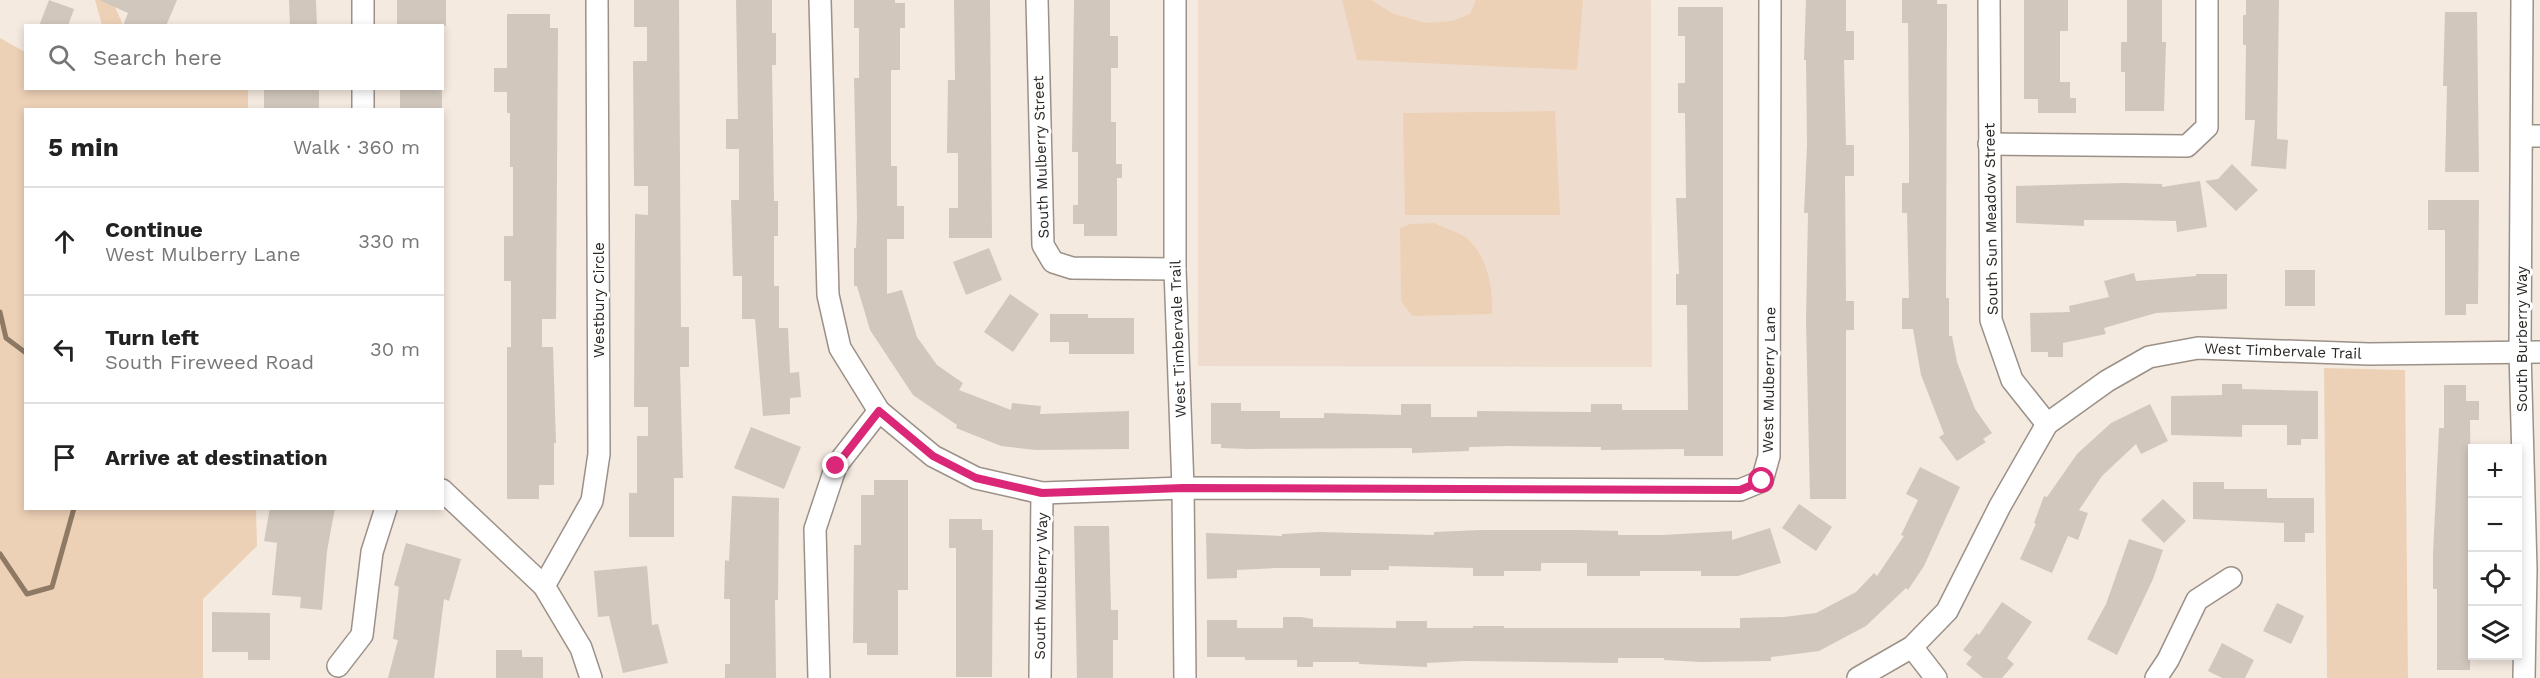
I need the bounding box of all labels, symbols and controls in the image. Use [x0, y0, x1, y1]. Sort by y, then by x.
search box [24, 24, 444, 90]
icon: search [45, 41, 78, 74]
text: Search here [93, 45, 222, 70]
street label: South Mulberry Street [1029, 75, 1053, 239]
street label: South Sun Meadow Street [1980, 122, 2002, 315]
text: 5 min [48, 132, 119, 162]
text: Walk · 360 m [293, 135, 420, 159]
text: Continue [105, 217, 203, 242]
icon: ahead [48, 225, 81, 258]
text: 330 m [358, 229, 420, 253]
text: West Mulberry Lane [105, 242, 300, 266]
street label: Westbury Circle [590, 242, 608, 358]
street label: West Timbervale Trail [1166, 259, 1190, 418]
street label: South Burberry Way [2513, 266, 2531, 412]
street label: West Mulberry Lane [1759, 307, 1779, 453]
text: Turn left [105, 325, 199, 350]
icon: left [48, 333, 81, 366]
text: 30 m [370, 337, 420, 361]
street label: West Timbervale Trail [2204, 339, 2363, 363]
text: South Fireweed Road [105, 350, 314, 374]
icon: arrive [48, 441, 81, 474]
map controls [2468, 444, 2522, 660]
button: + [2468, 444, 2522, 498]
text: Arrive at destination [105, 445, 328, 470]
route end [822, 452, 848, 478]
route start [1748, 467, 1774, 493]
button: − [2468, 498, 2522, 552]
street label: South Mulberry Way [1031, 512, 1051, 660]
button: locate [2468, 552, 2522, 606]
button: layers [2468, 606, 2522, 660]

